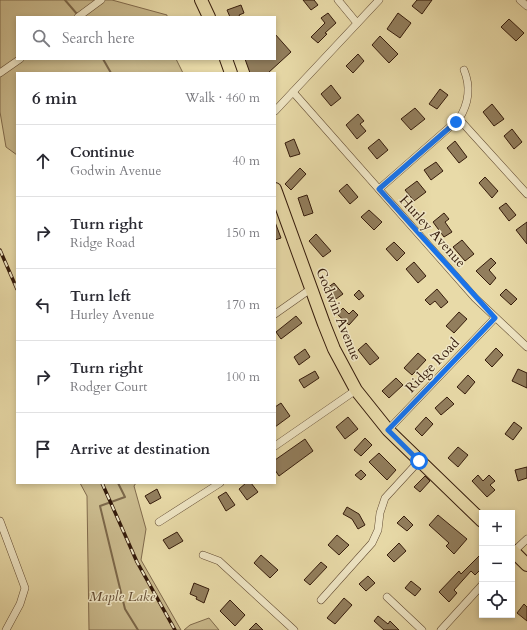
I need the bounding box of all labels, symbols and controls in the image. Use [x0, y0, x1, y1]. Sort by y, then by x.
search box [16, 16, 276, 60]
icon: search [30, 27, 52, 49]
text: Search here [62, 28, 135, 48]
text: 6 min [32, 87, 77, 110]
text: Walk · 460 m [185, 89, 260, 107]
route end [447, 113, 465, 131]
text: Continue [70, 142, 135, 162]
icon: ahead [32, 150, 54, 172]
text: 40 m [232, 152, 260, 170]
text: Godwin Avenue [70, 162, 161, 180]
street label: Hurley Avenue [395, 191, 470, 271]
text: Turn right [70, 214, 143, 234]
icon: right [32, 222, 54, 244]
text: 150 m [226, 224, 260, 242]
text: Ridge Road [70, 234, 135, 252]
street label: Godwin Avenue [311, 265, 366, 363]
text: Turn left [70, 286, 131, 306]
icon: left [32, 294, 54, 316]
text: 170 m [226, 296, 260, 314]
text: Hurley Avenue [70, 306, 154, 324]
street label: Ridge Road [401, 333, 464, 397]
text: Turn right [70, 358, 143, 378]
icon: right [32, 366, 54, 388]
text: 100 m [226, 368, 260, 386]
text: Rodger Court [70, 378, 147, 396]
icon: arrive [32, 438, 54, 460]
text: Arrive at destination [70, 439, 210, 459]
route start [410, 452, 428, 470]
map controls [479, 510, 515, 618]
button: + [479, 510, 515, 546]
button: − [479, 546, 515, 582]
button: locate [479, 582, 515, 618]
park label: Maple Lake [89, 587, 156, 606]

